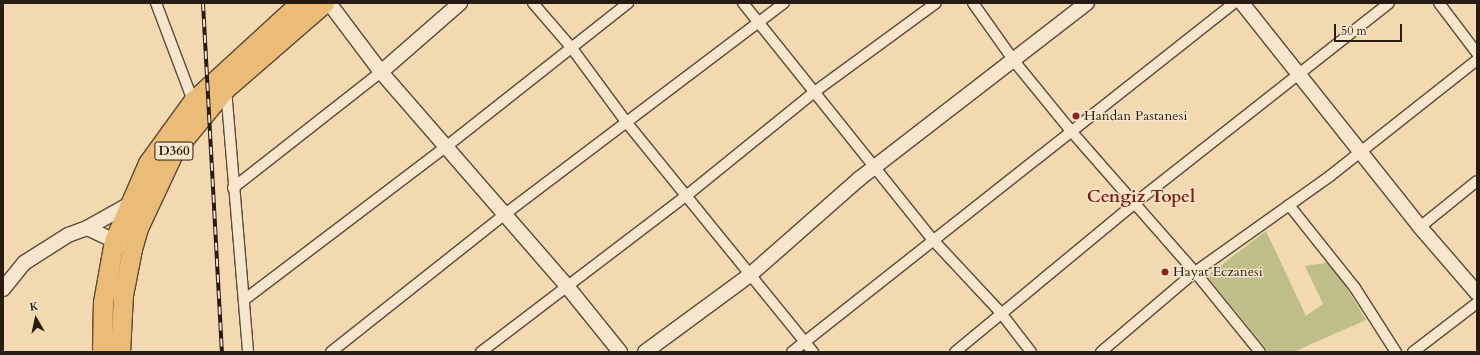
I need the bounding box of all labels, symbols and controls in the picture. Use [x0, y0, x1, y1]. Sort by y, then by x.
scale bar [1336, 16, 1404, 42]
text: 50 m [1341, 23, 1367, 39]
place label: Handan Pastanesi [1084, 108, 1187, 124]
marker: Handan Pastanesi [1071, 111, 1081, 121]
road number: D360 [154, 140, 194, 162]
district label: Cengiz Topel [1087, 186, 1195, 208]
place label: Hayat Eczanesi [1173, 264, 1263, 280]
marker: Hayat Eczanesi [1160, 267, 1170, 277]
north arrow [16, 299, 56, 339]
text: K [28, 299, 40, 315]

